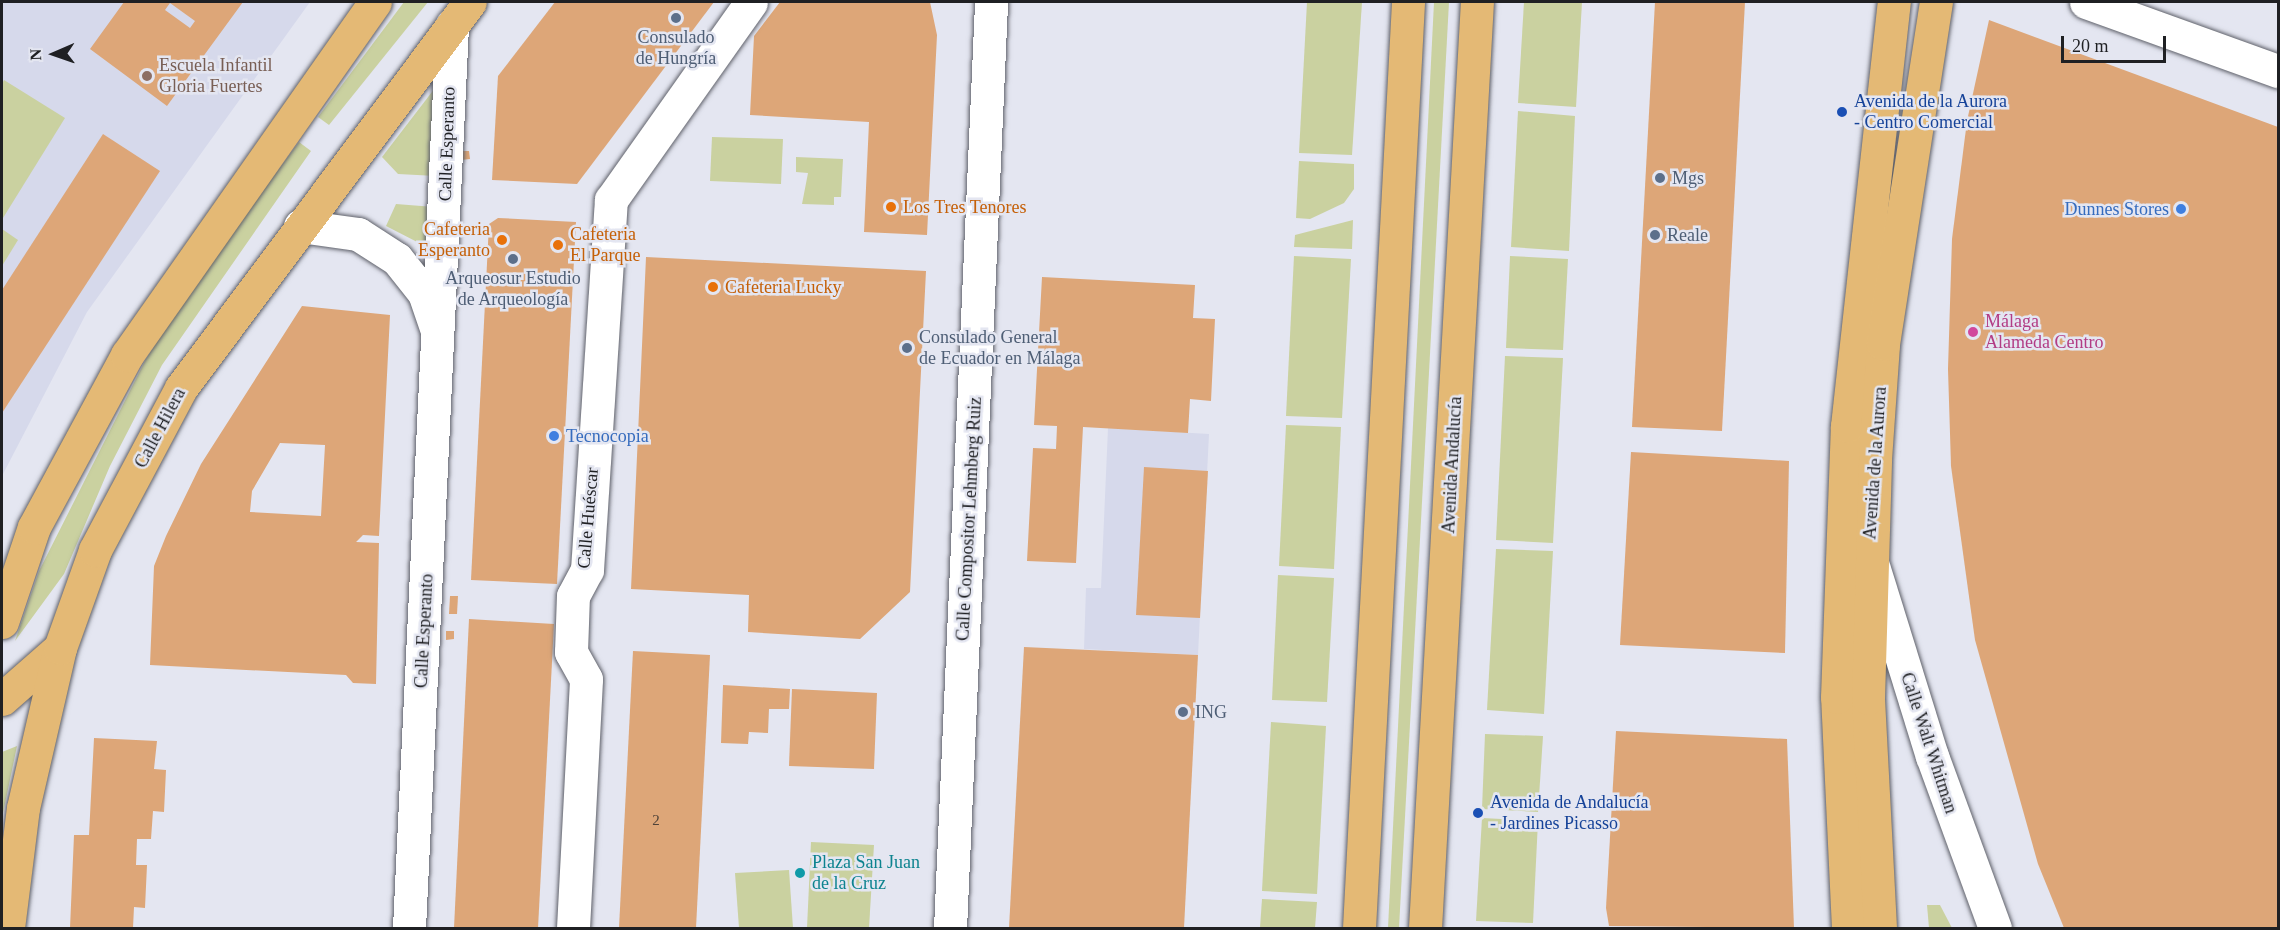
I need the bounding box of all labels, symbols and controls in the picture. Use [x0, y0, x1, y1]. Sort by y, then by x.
marker: Consulado de Hungría [669, 11, 683, 25]
north arrow [24, 24, 84, 84]
scale bar [2064, 24, 2169, 62]
place label: Consulado de Hungría [636, 27, 716, 70]
text: 20 m [2072, 36, 2109, 56]
text: N [27, 49, 44, 61]
place label: Escuela Infantil Gloria Fuertes [159, 55, 272, 98]
marker: Escuela Infantil Gloria Fuertes [140, 69, 154, 83]
street label: Calle Esperanto [434, 86, 460, 202]
place label: Avenida de la Aurora - Centro Comercial [1854, 91, 2008, 134]
marker: Avenida de la Aurora - Centro Comercial [1835, 105, 1849, 119]
place label: Mgs [1672, 167, 1704, 189]
marker: Mgs [1653, 171, 1667, 185]
place label: Los Tres Tenores [903, 196, 1027, 218]
place label: Dunnes Stores [2065, 198, 2169, 220]
marker: Los Tres Tenores [884, 200, 898, 214]
marker: Dunnes Stores [2174, 202, 2188, 216]
place label: Cafeteria Esperanto [418, 219, 490, 262]
place label: Cafeteria El Parque [570, 224, 640, 266]
place label: Reale [1667, 224, 1708, 246]
marker: Reale [1648, 228, 1662, 242]
marker: Cafeteria Esperanto [495, 233, 509, 247]
marker: Cafeteria El Parque [551, 238, 565, 252]
marker: Arqueosur Estudio de Arqueología [506, 252, 520, 266]
place label: Arqueosur Estudio de Arqueología [445, 268, 581, 310]
place label: Cafeteria Lucky [725, 276, 841, 298]
marker: Cafeteria Lucky [706, 280, 720, 294]
place label: Málaga Alameda Centro [1985, 311, 2103, 354]
marker: Málaga Alameda Centro [1966, 325, 1980, 339]
place label: Consulado General de Ecuador en Málaga [919, 327, 1080, 370]
marker: Consulado General de Ecuador en Málaga [900, 341, 914, 355]
street label: Calle Hilera [130, 384, 190, 472]
street label: Avenida de la Aurora [1859, 385, 1891, 541]
street label: Avenida Andalucía [1438, 395, 1466, 535]
street label: Calle Compositor Lehmberg Ruiz [952, 397, 986, 641]
place label: Tecnocopia [566, 425, 649, 447]
marker: Tecnocopia [547, 429, 561, 443]
street label: Calle Huéscar [573, 467, 603, 569]
street label: Calle Esperanto [410, 573, 438, 689]
street label: Calle Walt Whitman [1896, 670, 1962, 816]
place label: ING [1195, 701, 1227, 723]
marker: ING [1176, 705, 1190, 719]
place label: Avenida de Andalucía - Jardines Picasso [1490, 792, 1650, 834]
marker: Avenida de Andalucía - Jardines Picasso [1471, 806, 1485, 820]
house number: 2 [652, 812, 660, 830]
place label: Plaza San Juan de la Cruz [812, 852, 920, 894]
marker: Plaza San Juan de la Cruz [793, 866, 807, 880]

